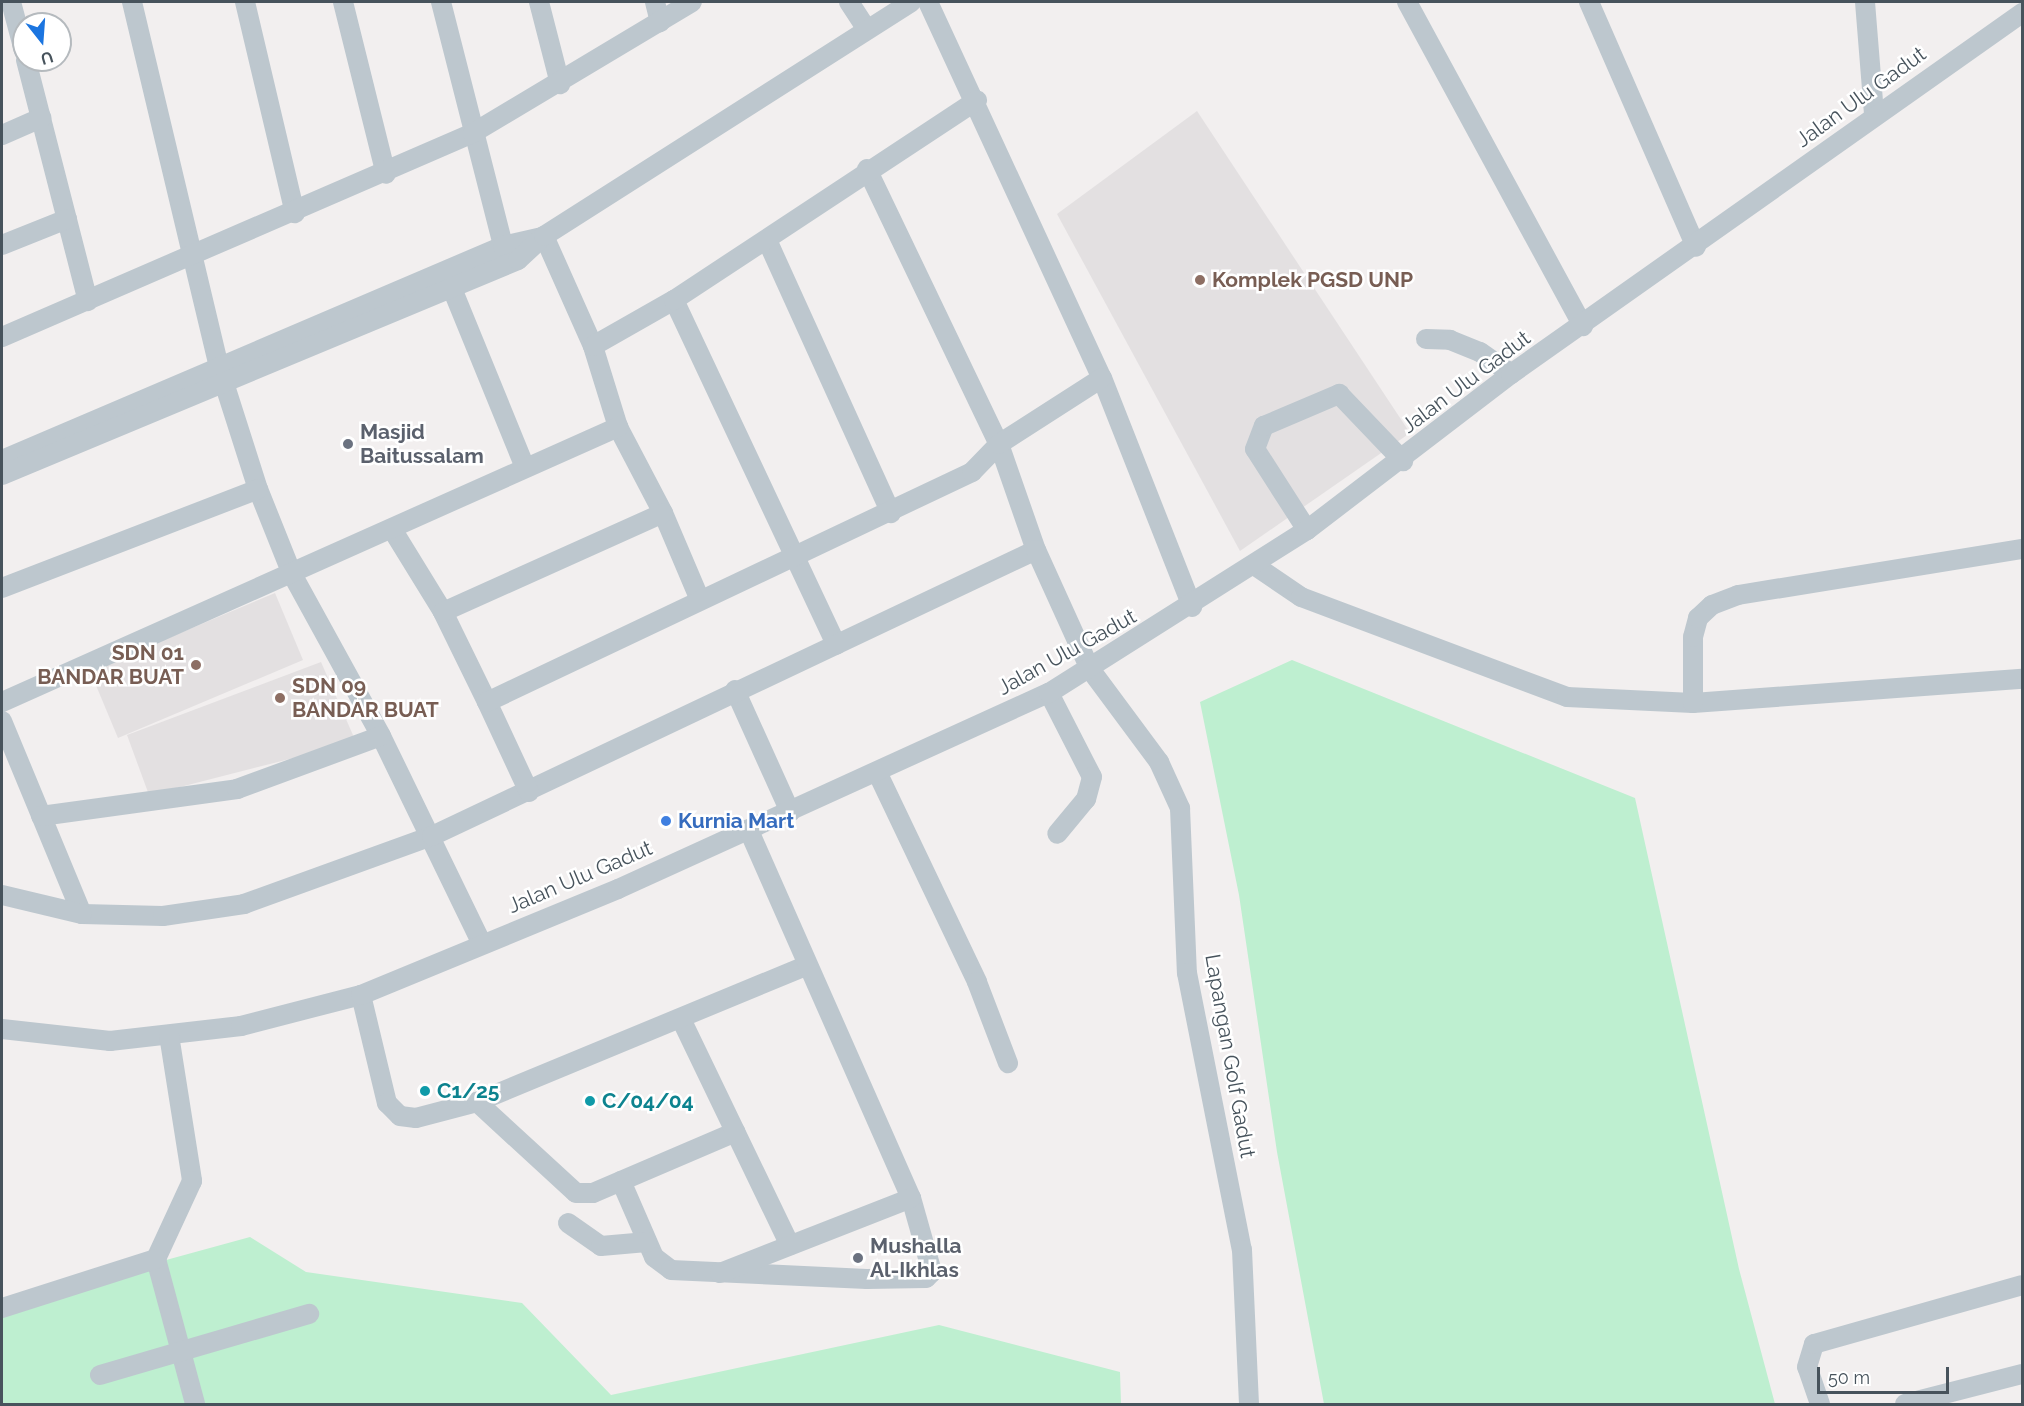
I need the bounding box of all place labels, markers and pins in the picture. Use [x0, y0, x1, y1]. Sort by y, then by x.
place label: Komplek PGSD UNP [1212, 267, 1413, 293]
marker: Komplek PGSD UNP [1193, 273, 1207, 287]
place label: Masjid Baitussalam [360, 419, 484, 469]
marker: Masjid Baitussalam [341, 437, 355, 451]
place label: SDN 01 BANDAR BUAT [37, 640, 184, 690]
marker: SDN 01 BANDAR BUAT [189, 658, 203, 672]
place label: SDN 09 BANDAR BUAT [292, 673, 439, 723]
marker: SDN 09 BANDAR BUAT [273, 691, 287, 705]
place label: Kurnia Mart [678, 808, 794, 834]
marker: Kurnia Mart [659, 814, 673, 828]
place label: C1/25 [437, 1078, 499, 1104]
marker: C1/25 [418, 1084, 432, 1098]
place label: C/04/04 [602, 1088, 694, 1114]
marker: C/04/04 [583, 1094, 597, 1108]
place label: Mushalla Al-Ikhlas [870, 1233, 962, 1283]
marker: Mushalla Al-Ikhlas [851, 1251, 865, 1265]

